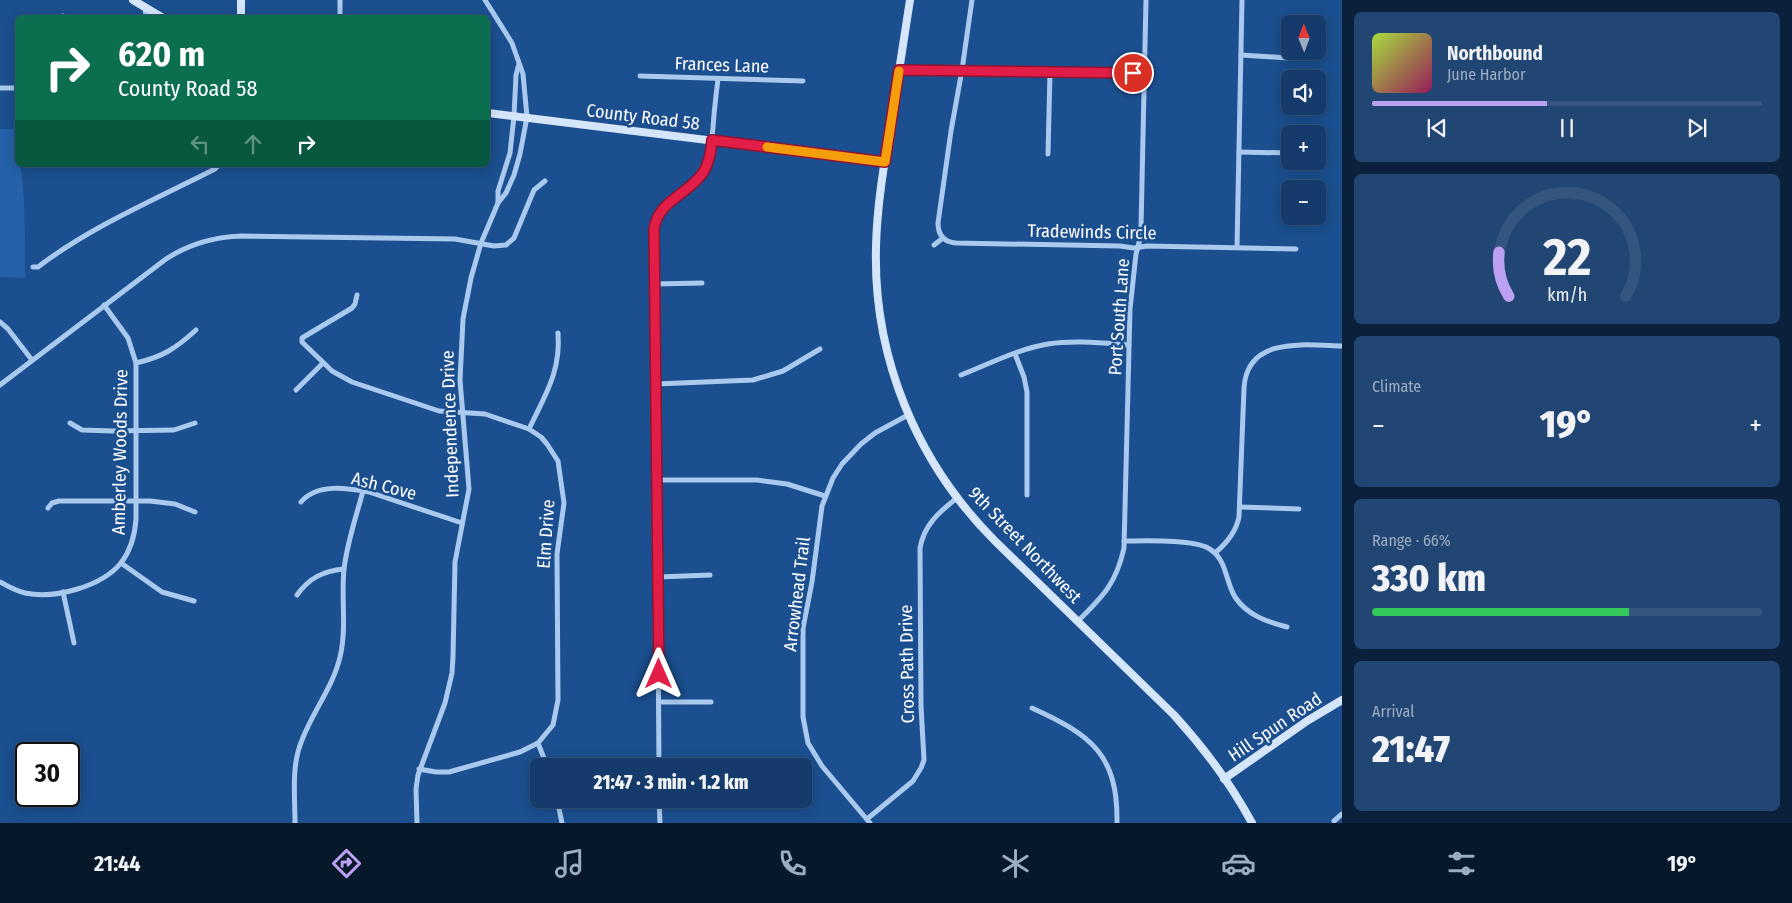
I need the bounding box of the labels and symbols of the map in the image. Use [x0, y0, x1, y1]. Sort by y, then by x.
north arrow [1281, 15, 1326, 60]
street label: Frances Lane [674, 52, 770, 78]
pin [1112, 52, 1154, 94]
street label: County Road 58 [585, 99, 701, 135]
street label: Tradewinds Circle [1027, 220, 1157, 244]
street label: Port South Lane [1104, 258, 1134, 376]
street label: Independence Drive [436, 350, 464, 498]
street label: Amberley Woods Drive [108, 369, 132, 535]
street label: Ash Cove [349, 467, 419, 505]
street label: 9th Street Northwest [964, 482, 1086, 608]
street label: Elm Drive [533, 499, 559, 569]
street label: Arrowhead Trail [779, 535, 815, 653]
street label: Cross Path Drive [895, 604, 919, 723]
position arrow [632, 647, 684, 699]
street label: Hill Spun Road [1224, 688, 1326, 766]
speed limit sign: 30 [15, 742, 80, 807]

